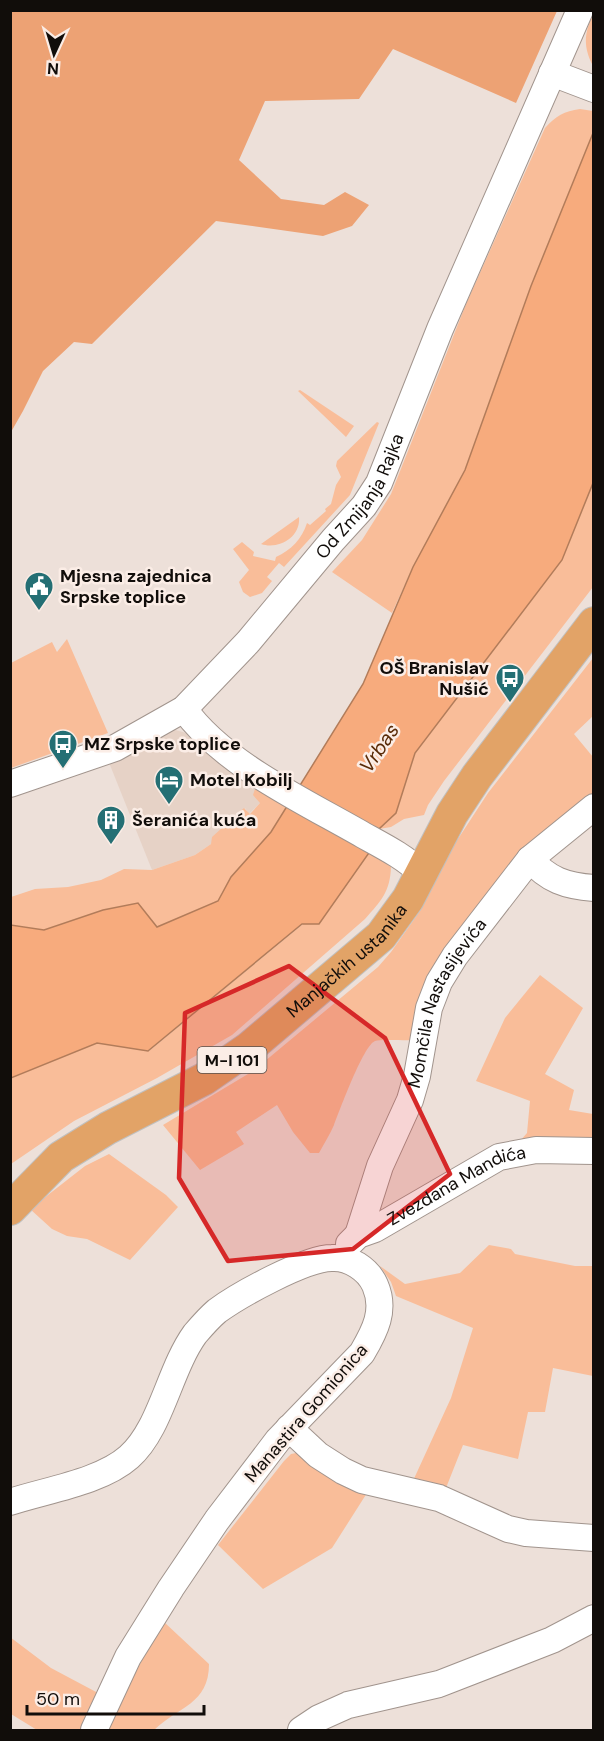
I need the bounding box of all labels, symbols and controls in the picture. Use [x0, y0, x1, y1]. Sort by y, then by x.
north arrow [24, 24, 84, 84]
text: N [46, 58, 60, 79]
street label: Od Zmijanja Rajka [310, 430, 409, 564]
place label: Mjesna zajednica Srpske toplice [60, 564, 212, 609]
public building icon: Mjesna zajednica Srpske toplice [23, 570, 55, 612]
place label: OŠ Branislav Nušić [380, 656, 489, 701]
bus stop icon: OŠ Branislav Nušić [494, 662, 526, 704]
water label: Vrbas [353, 718, 405, 778]
bus stop icon: MZ Srpske toplice [47, 728, 79, 770]
place label: MZ Srpske toplice [84, 732, 241, 756]
hotel icon: Motel Kobilj [153, 764, 185, 806]
place label: Motel Kobilj [190, 768, 292, 792]
building icon: Šeranića kuća [95, 804, 127, 846]
place label: Šeranića kuća [132, 808, 256, 832]
street label: Manjačkih ustanika [281, 899, 413, 1023]
street label: Momčila Nastasijevića [402, 913, 492, 1091]
road number: M-I 101 [198, 1047, 266, 1073]
street label: Zvezdana Mandića [383, 1140, 528, 1231]
street label: Manastira Gomionica [239, 1339, 373, 1487]
scale bar [27, 1678, 204, 1716]
text: 50 m [36, 1687, 80, 1711]

